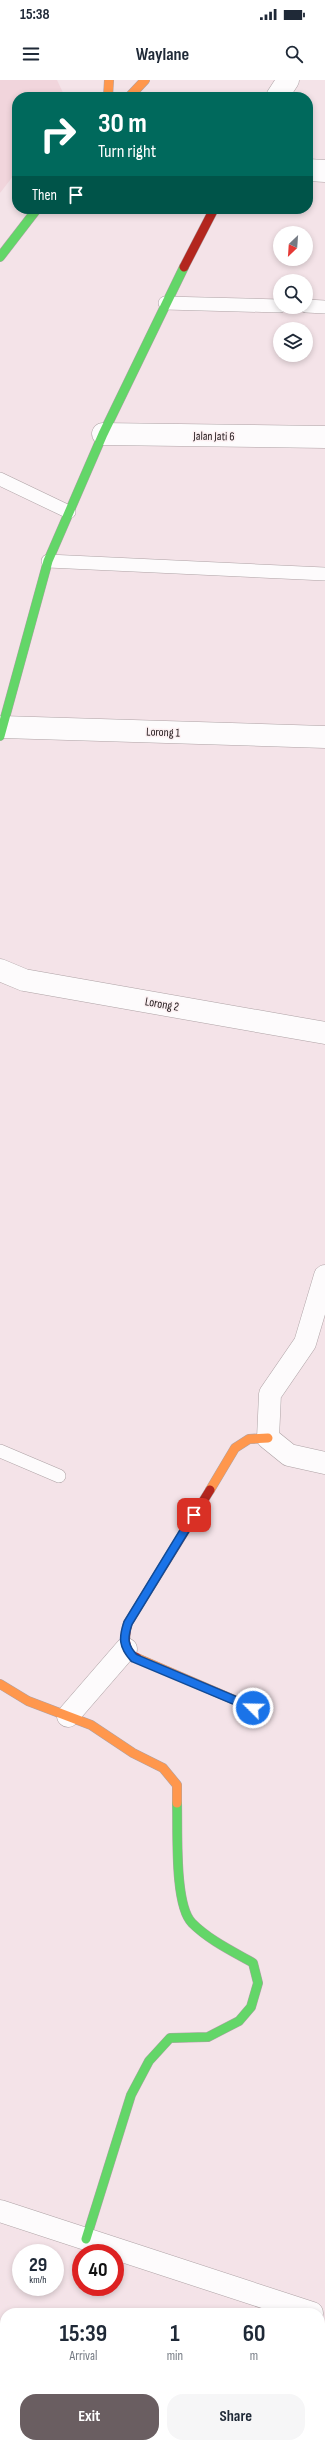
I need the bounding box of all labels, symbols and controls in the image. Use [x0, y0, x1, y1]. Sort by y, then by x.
text: 15:38 [20, 5, 50, 24]
icon: menu [20, 43, 42, 65]
icon: search [283, 43, 305, 65]
text: Waylane [136, 44, 189, 65]
text: 30 m [98, 107, 147, 140]
icon: right [32, 108, 84, 160]
text: Turn right [98, 141, 156, 162]
icon: arrive [65, 184, 87, 206]
text: Then [32, 186, 57, 205]
north arrow [273, 226, 313, 266]
map controls [273, 226, 313, 362]
button: search [273, 274, 313, 314]
button: layers [273, 322, 313, 362]
street label: Jalan Jati 6 [192, 429, 235, 444]
street label: Lorong 1 [146, 724, 181, 741]
street label: Lorong 2 [144, 994, 180, 1015]
pin [177, 1498, 211, 1532]
icon: arrive [183, 1504, 205, 1526]
position arrow [232, 1687, 274, 1729]
speed limit sign: 40 [72, 2244, 124, 2296]
text: 29 [29, 2253, 47, 2277]
text: km/h [29, 2274, 47, 2286]
text: 15:39 [60, 2319, 107, 2348]
text: 1 [170, 2319, 180, 2348]
text: 60 [243, 2319, 265, 2348]
text: Arrival [69, 2348, 97, 2364]
text: min [167, 2348, 183, 2364]
text: m [250, 2348, 258, 2364]
button: Exit [20, 2394, 159, 2440]
button: Share [167, 2394, 305, 2440]

